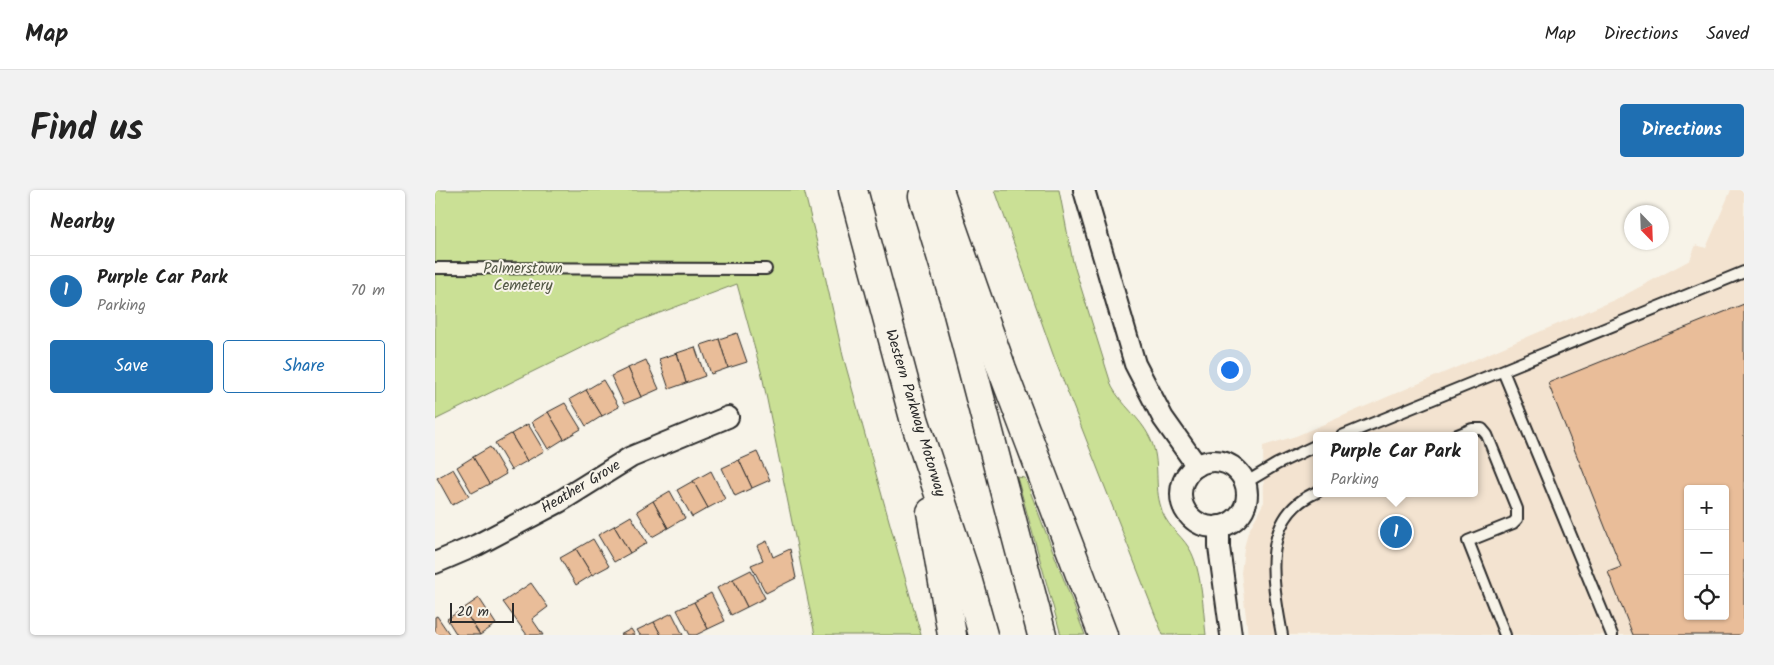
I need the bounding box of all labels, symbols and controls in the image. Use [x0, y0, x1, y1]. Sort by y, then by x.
text: Map [25, 15, 68, 54]
text: Map [1544, 20, 1576, 49]
text: Directions [1604, 20, 1678, 49]
text: Saved [1706, 20, 1749, 49]
text: Find us [30, 102, 143, 158]
button: Directions [1620, 104, 1744, 157]
north arrow [1624, 205, 1669, 250]
text: Nearby [50, 206, 115, 239]
park label: Palmerstown Cemetery [483, 257, 563, 298]
text: Purple Car Park [97, 263, 227, 293]
text: 1 [64, 278, 68, 303]
text: 70 m [350, 278, 385, 303]
text: Parking [97, 293, 146, 318]
street label: Western Parkway Motorway [878, 326, 952, 501]
button: Save [50, 340, 213, 393]
button: Share [223, 340, 385, 393]
your location [1217, 357, 1243, 383]
popup [1313, 432, 1478, 497]
text: Purple Car Park [1330, 437, 1461, 467]
street label: Heather Grove [536, 454, 626, 520]
text: Parking [1330, 467, 1379, 492]
map controls [1684, 485, 1729, 620]
button: + [1684, 485, 1729, 530]
pin: 1 [1380, 513, 1412, 551]
button: − [1684, 530, 1729, 575]
button: locate [1684, 575, 1729, 620]
scale bar [450, 600, 514, 623]
text: 20 m [457, 601, 489, 623]

